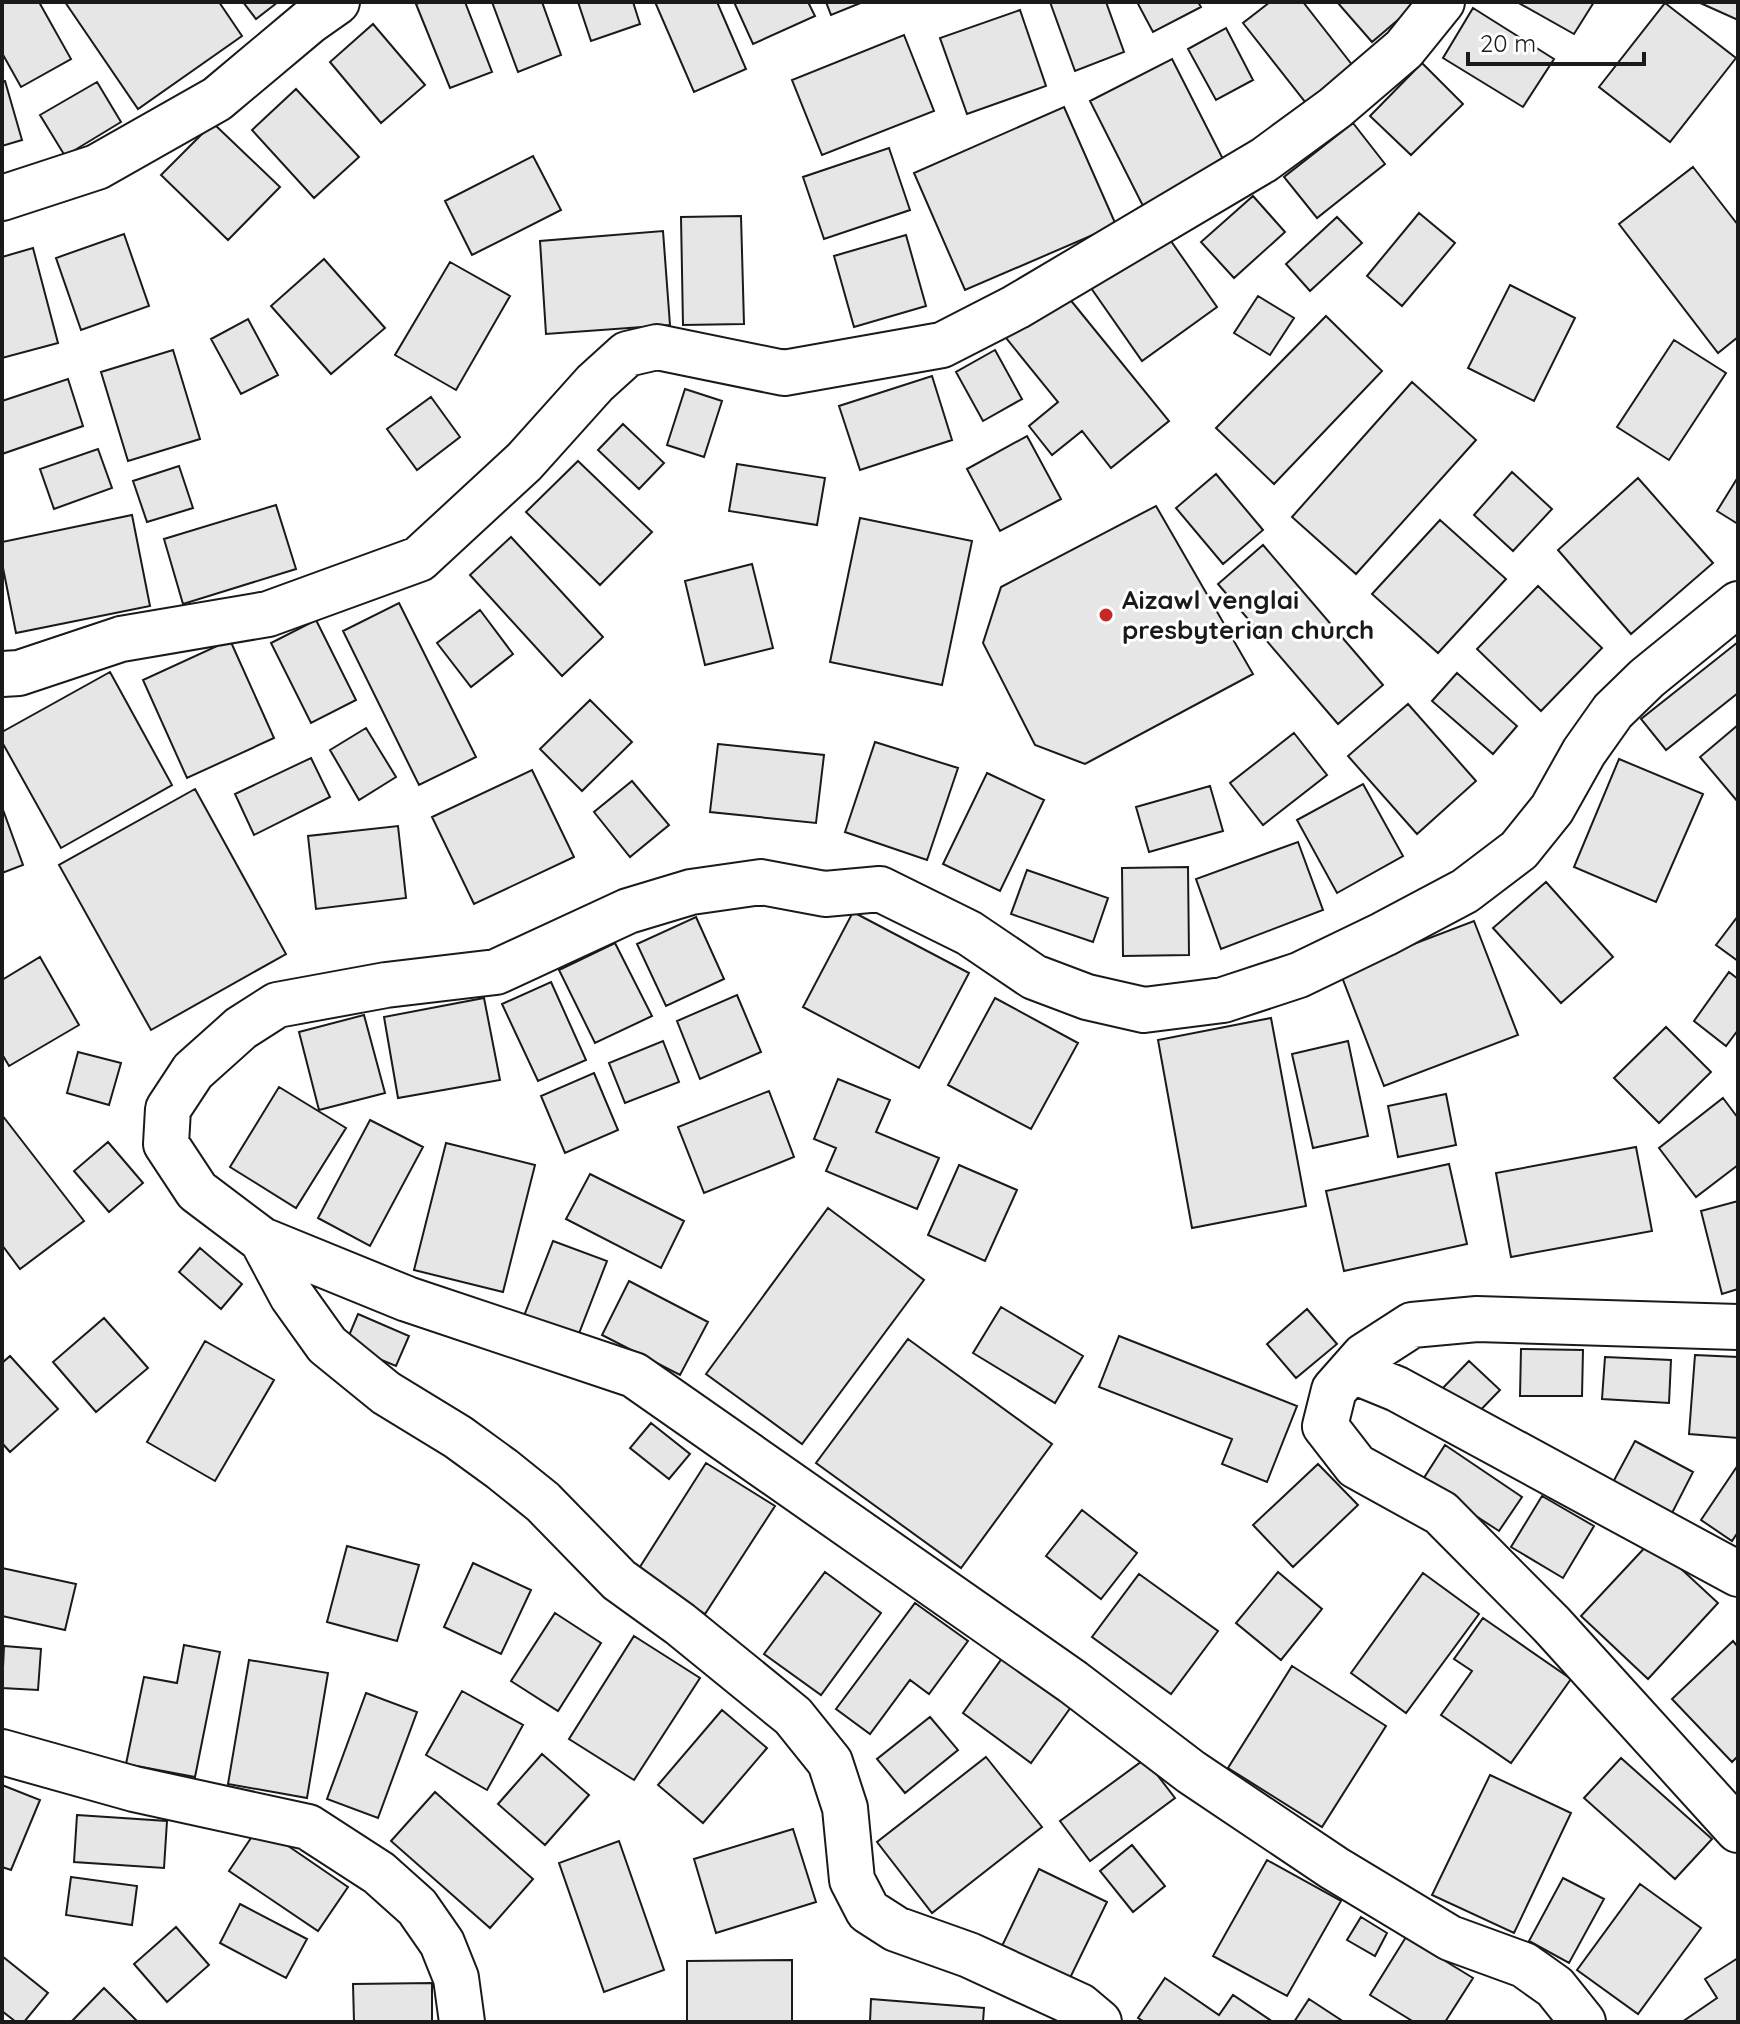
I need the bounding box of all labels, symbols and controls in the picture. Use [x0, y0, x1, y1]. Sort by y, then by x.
scale bar [1468, 16, 1644, 66]
text: 20 m [1480, 28, 1536, 58]
place label: Aizawl venglai presbyterian church [1122, 583, 1374, 646]
marker: Aizawl venglai presbyterian church [1097, 606, 1115, 624]

